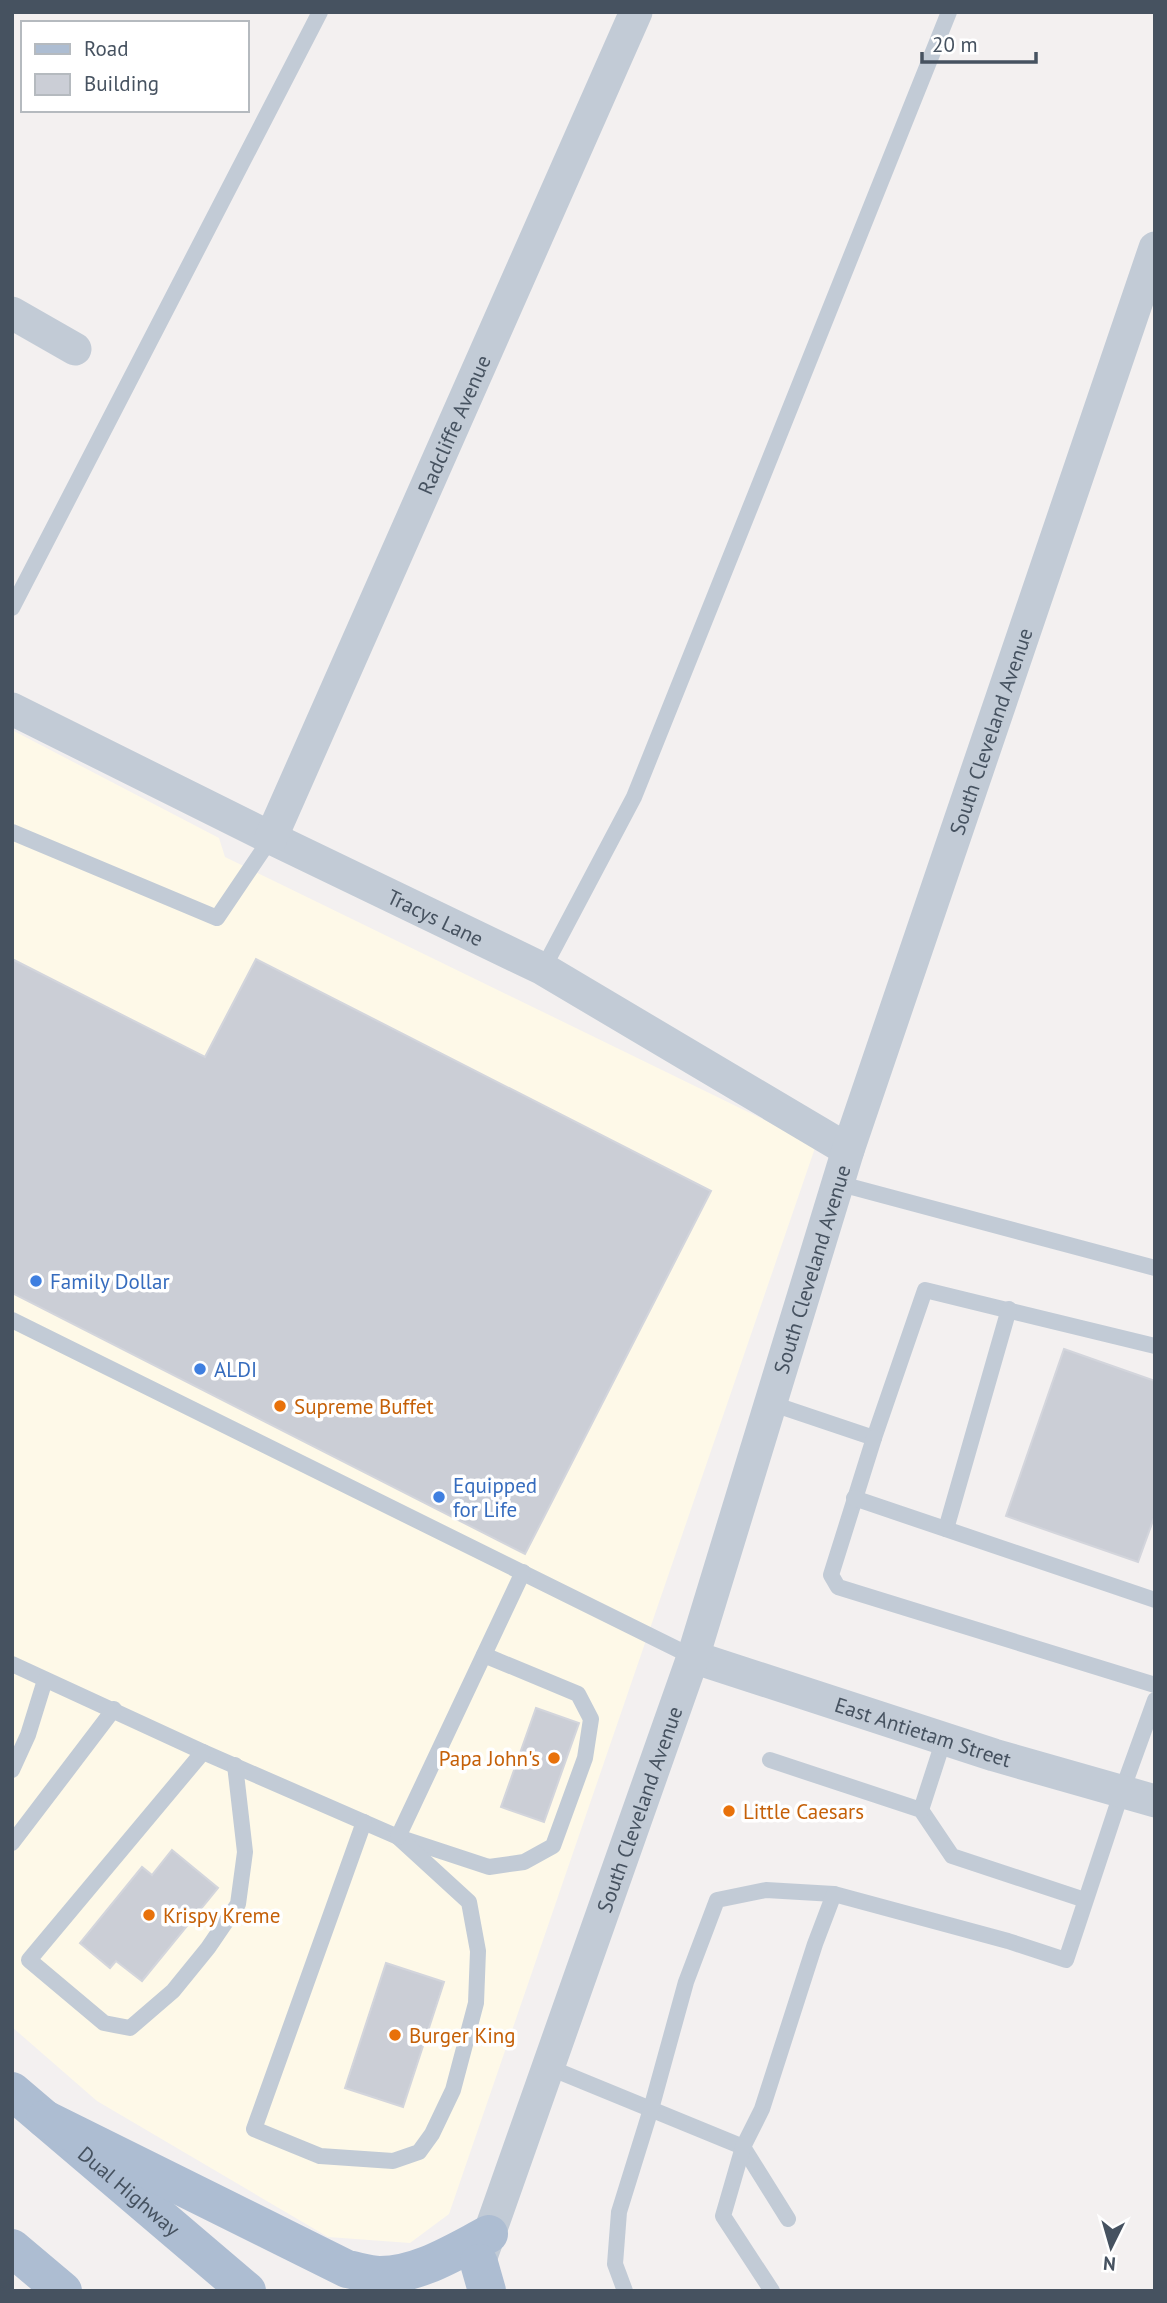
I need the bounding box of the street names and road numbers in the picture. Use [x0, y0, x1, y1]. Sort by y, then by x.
street label: Radcliffe Avenue [411, 351, 496, 498]
street label: South Cleveland Avenue [943, 624, 1038, 838]
street label: Tracys Lane [383, 883, 488, 952]
street label: South Cleveland Avenue [767, 1162, 856, 1377]
street label: East Antietam Street [832, 1691, 1014, 1773]
street label: South Cleveland Avenue [590, 1703, 688, 1916]
street label: Dual Highway [73, 2140, 186, 2242]

